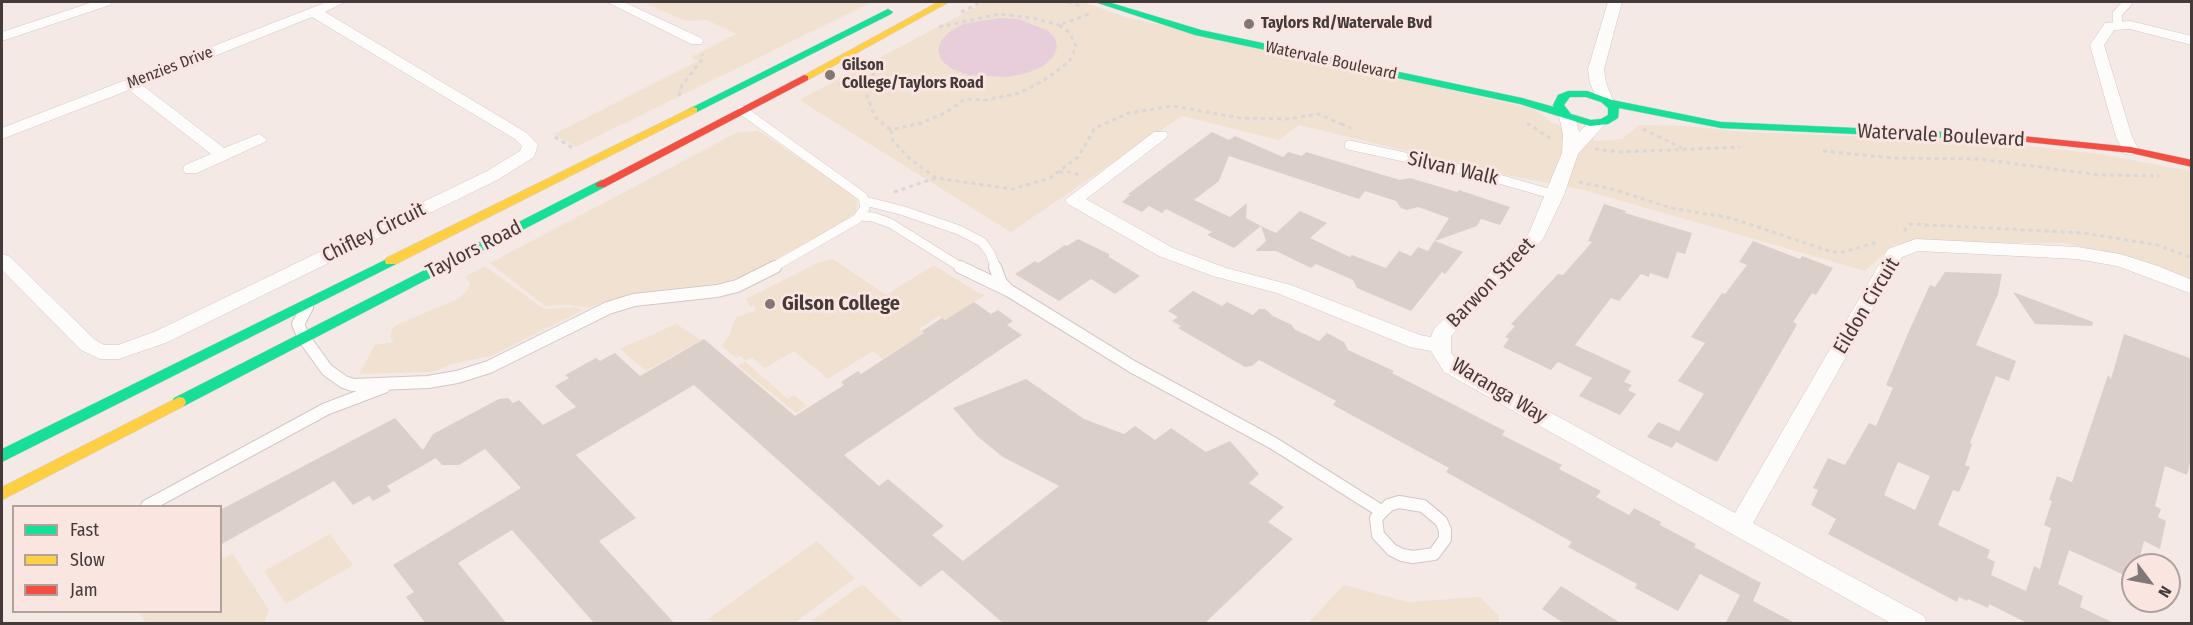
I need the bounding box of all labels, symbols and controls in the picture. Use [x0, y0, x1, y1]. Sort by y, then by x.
place label: Taylors Rd/Watervale Bvd [1261, 14, 1432, 34]
marker: Taylors Rd/Watervale Bvd [1242, 17, 1256, 31]
street label: Watervale Boulevard [1263, 38, 1399, 84]
street label: Menzies Drive [124, 43, 216, 93]
place label: Gilson College/Taylors Road [842, 56, 984, 94]
marker: Gilson College/Taylors Road [823, 68, 837, 82]
street label: Watervale Boulevard [1857, 120, 2025, 152]
street label: Silvan Walk [1405, 147, 1501, 191]
street label: Chifley Circuit [318, 198, 430, 268]
street label: Taylors Road [422, 216, 526, 284]
street label: Barwon Street [1442, 233, 1540, 333]
street label: Eildon Circuit [1829, 253, 1905, 359]
place label: Gilson College [782, 292, 900, 316]
marker: Gilson College [763, 297, 777, 311]
street label: Waranga Way [1447, 353, 1551, 429]
legend [12, 505, 222, 613]
text: Fast [70, 519, 99, 541]
text: Slow [70, 549, 105, 571]
north arrow [2121, 553, 2181, 613]
text: Jam [70, 579, 98, 601]
text: N [2154, 583, 2176, 601]

